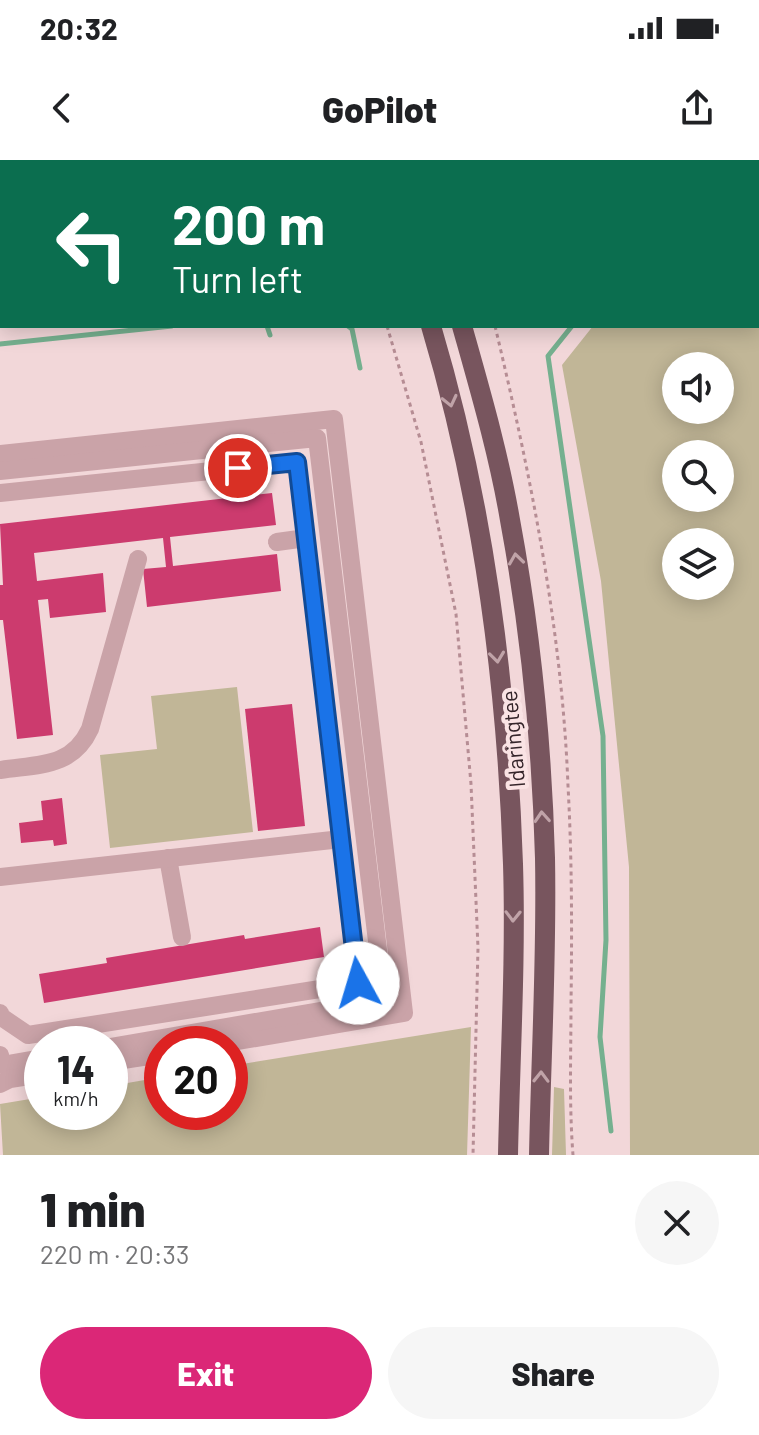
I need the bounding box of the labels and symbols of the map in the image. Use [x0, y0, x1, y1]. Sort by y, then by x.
one-way arrow [441, 394, 458, 408]
pin [204, 434, 272, 502]
one-way arrow [508, 552, 525, 565]
one-way arrow [489, 651, 506, 664]
street label: Idaringtee [495, 689, 529, 789]
one-way arrow [534, 810, 551, 823]
one-way arrow [504, 910, 521, 923]
position arrow [316, 941, 400, 1025]
speed limit sign: 20 [144, 1026, 248, 1130]
one-way arrow [532, 1070, 549, 1083]

